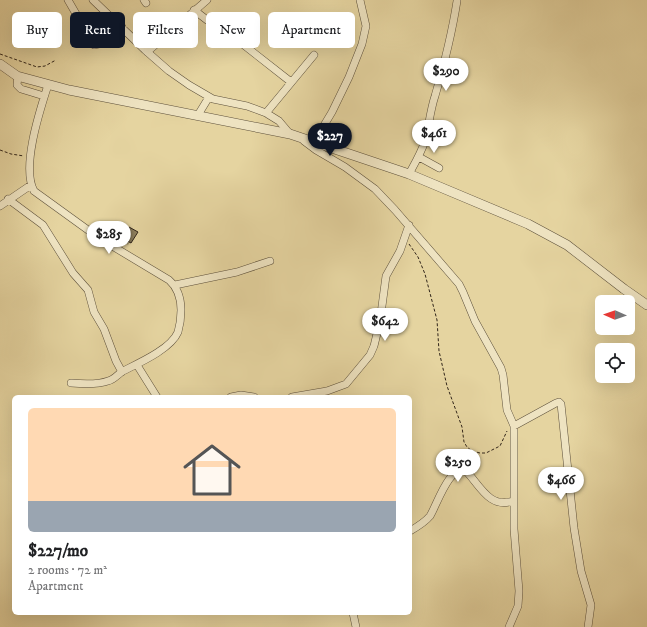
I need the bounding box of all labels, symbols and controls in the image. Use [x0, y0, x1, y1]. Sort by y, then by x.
chip: Buy [12, 12, 62, 48]
chip: Rent [70, 12, 125, 48]
chip: Filters [133, 12, 198, 48]
chip: New [206, 12, 260, 48]
chip: Apartment [268, 12, 355, 48]
pin: $290 [422, 58, 470, 92]
text: $290 [433, 63, 459, 79]
pin: $461 [410, 120, 458, 154]
pin: $227 [306, 123, 354, 157]
text: $461 [421, 125, 447, 141]
text: $227 [317, 128, 343, 144]
pin: $285 [85, 221, 133, 255]
text: $285 [96, 226, 122, 242]
north arrow [595, 295, 635, 335]
map controls [595, 295, 635, 383]
pin: $642 [361, 308, 409, 342]
text: $642 [371, 313, 399, 329]
button: locate [595, 343, 635, 383]
icon: home [176, 434, 248, 506]
pin: $250 [434, 449, 482, 483]
text: $250 [445, 454, 471, 470]
pin: $466 [537, 467, 585, 501]
text: $466 [547, 472, 575, 488]
text: $227/mo [28, 540, 88, 562]
text: 2 rooms · 72 m² [28, 562, 107, 578]
text: Apartment [28, 578, 83, 594]

